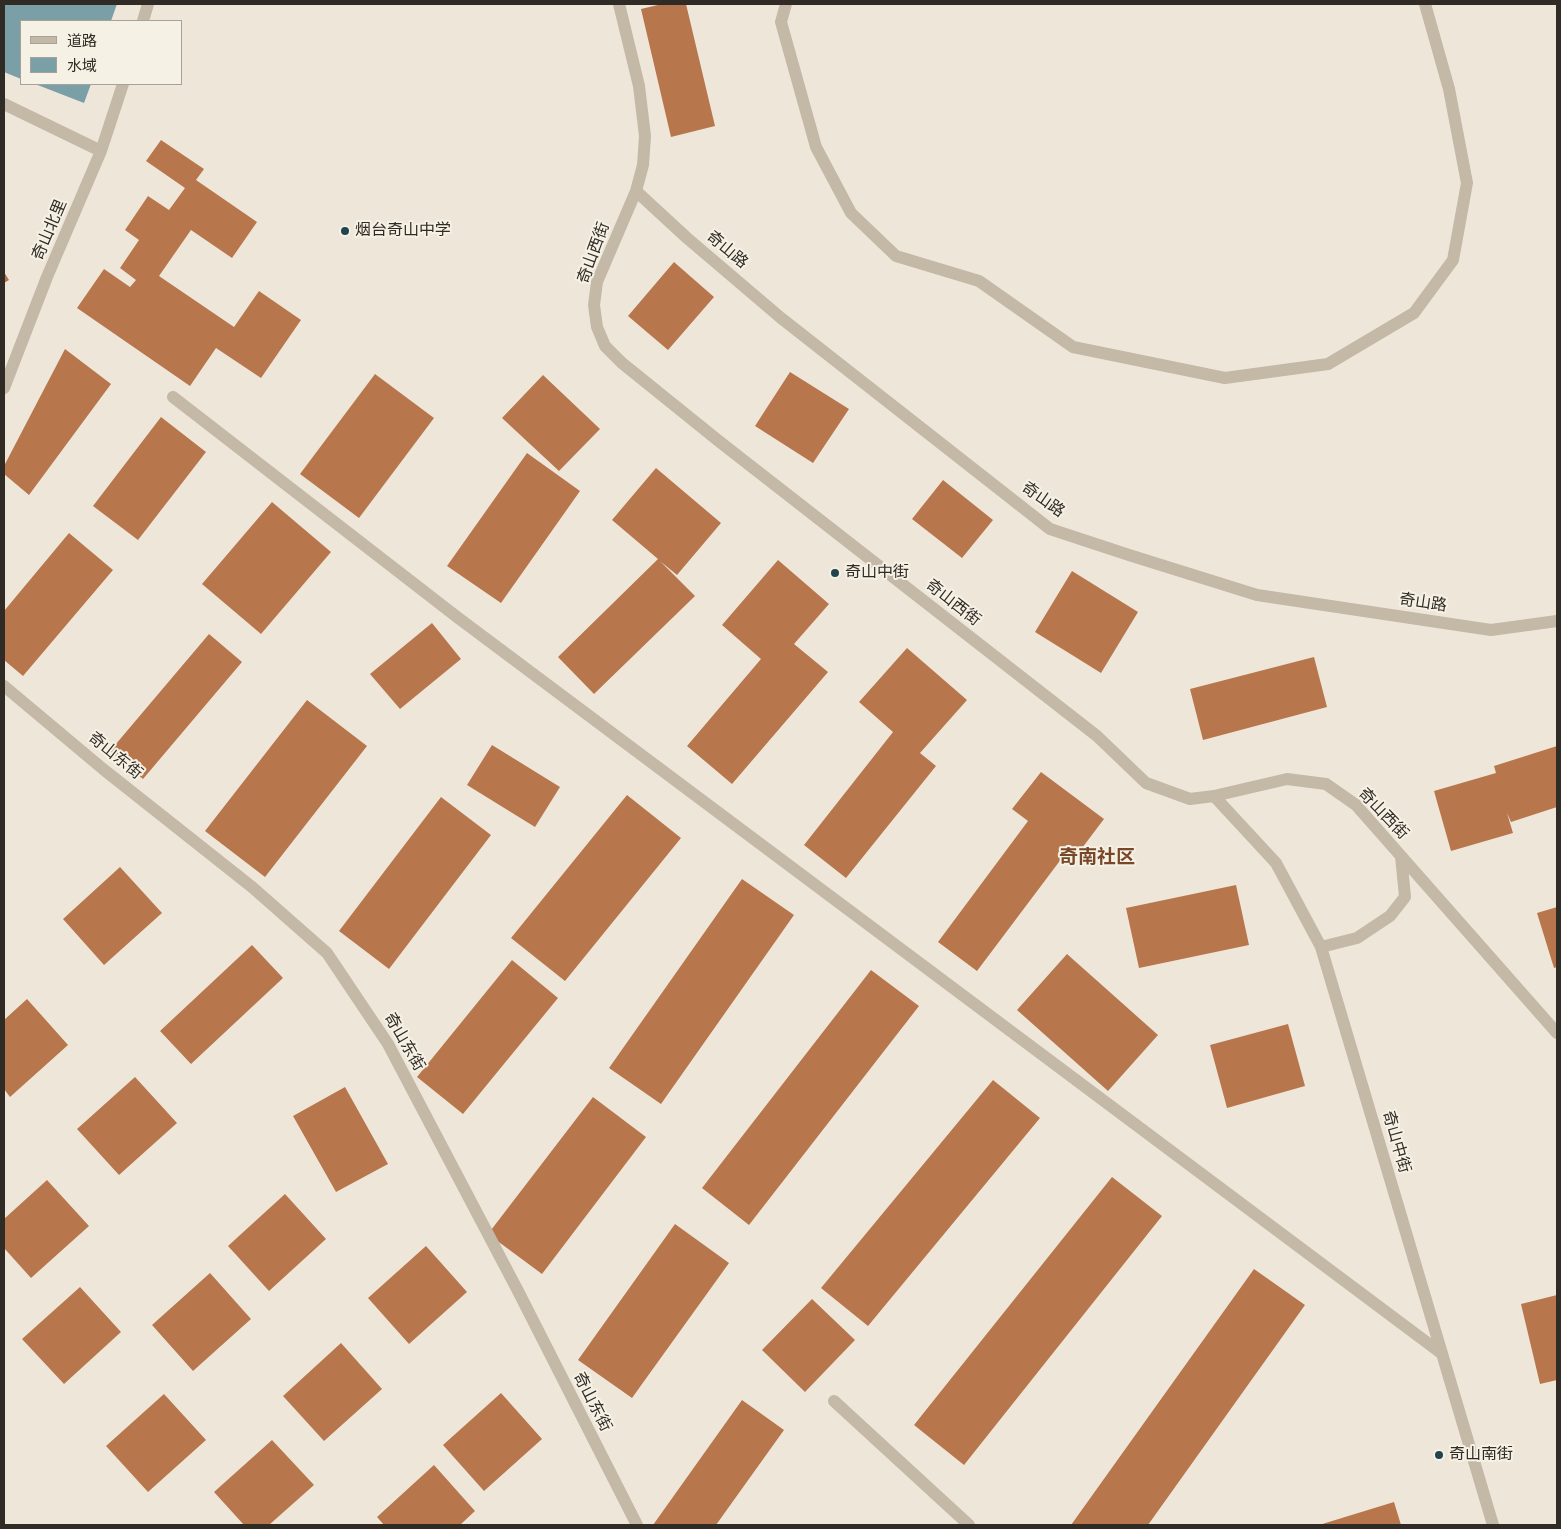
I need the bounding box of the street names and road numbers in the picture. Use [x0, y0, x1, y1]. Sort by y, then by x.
street label: 奇山北里 [29, 197, 71, 263]
street label: 奇山西街 [574, 220, 614, 286]
street label: 奇山路 [702, 227, 752, 273]
street label: 奇山路 [1018, 478, 1068, 522]
street label: 奇山西街 [922, 576, 984, 630]
street label: 奇山路 [1398, 590, 1448, 616]
street label: 奇山东街 [84, 728, 146, 784]
street label: 奇山西街 [1354, 784, 1412, 844]
street label: 奇山东街 [380, 1009, 428, 1075]
street label: 奇山中街 [1378, 1109, 1414, 1175]
street label: 奇山东街 [569, 1369, 615, 1435]

